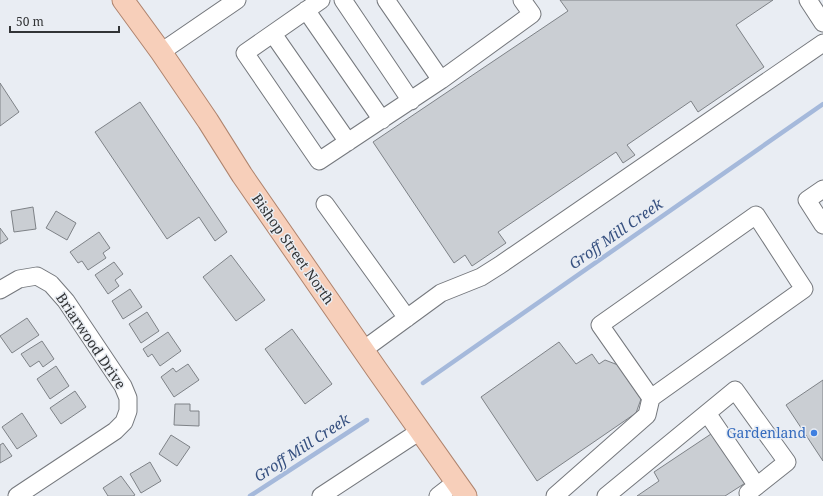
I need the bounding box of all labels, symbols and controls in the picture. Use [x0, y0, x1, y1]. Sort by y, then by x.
scale bar [10, 8, 119, 34]
text: 50 m [16, 13, 44, 30]
street label: Bishop Street North [248, 190, 339, 308]
water label: Groff Mill Creek [565, 193, 667, 273]
street label: Briarwood Drive [52, 289, 131, 392]
water label: Groff Mill Creek [250, 408, 354, 486]
place label: Gardenland [727, 423, 806, 442]
marker: Gardenland [809, 428, 819, 438]

